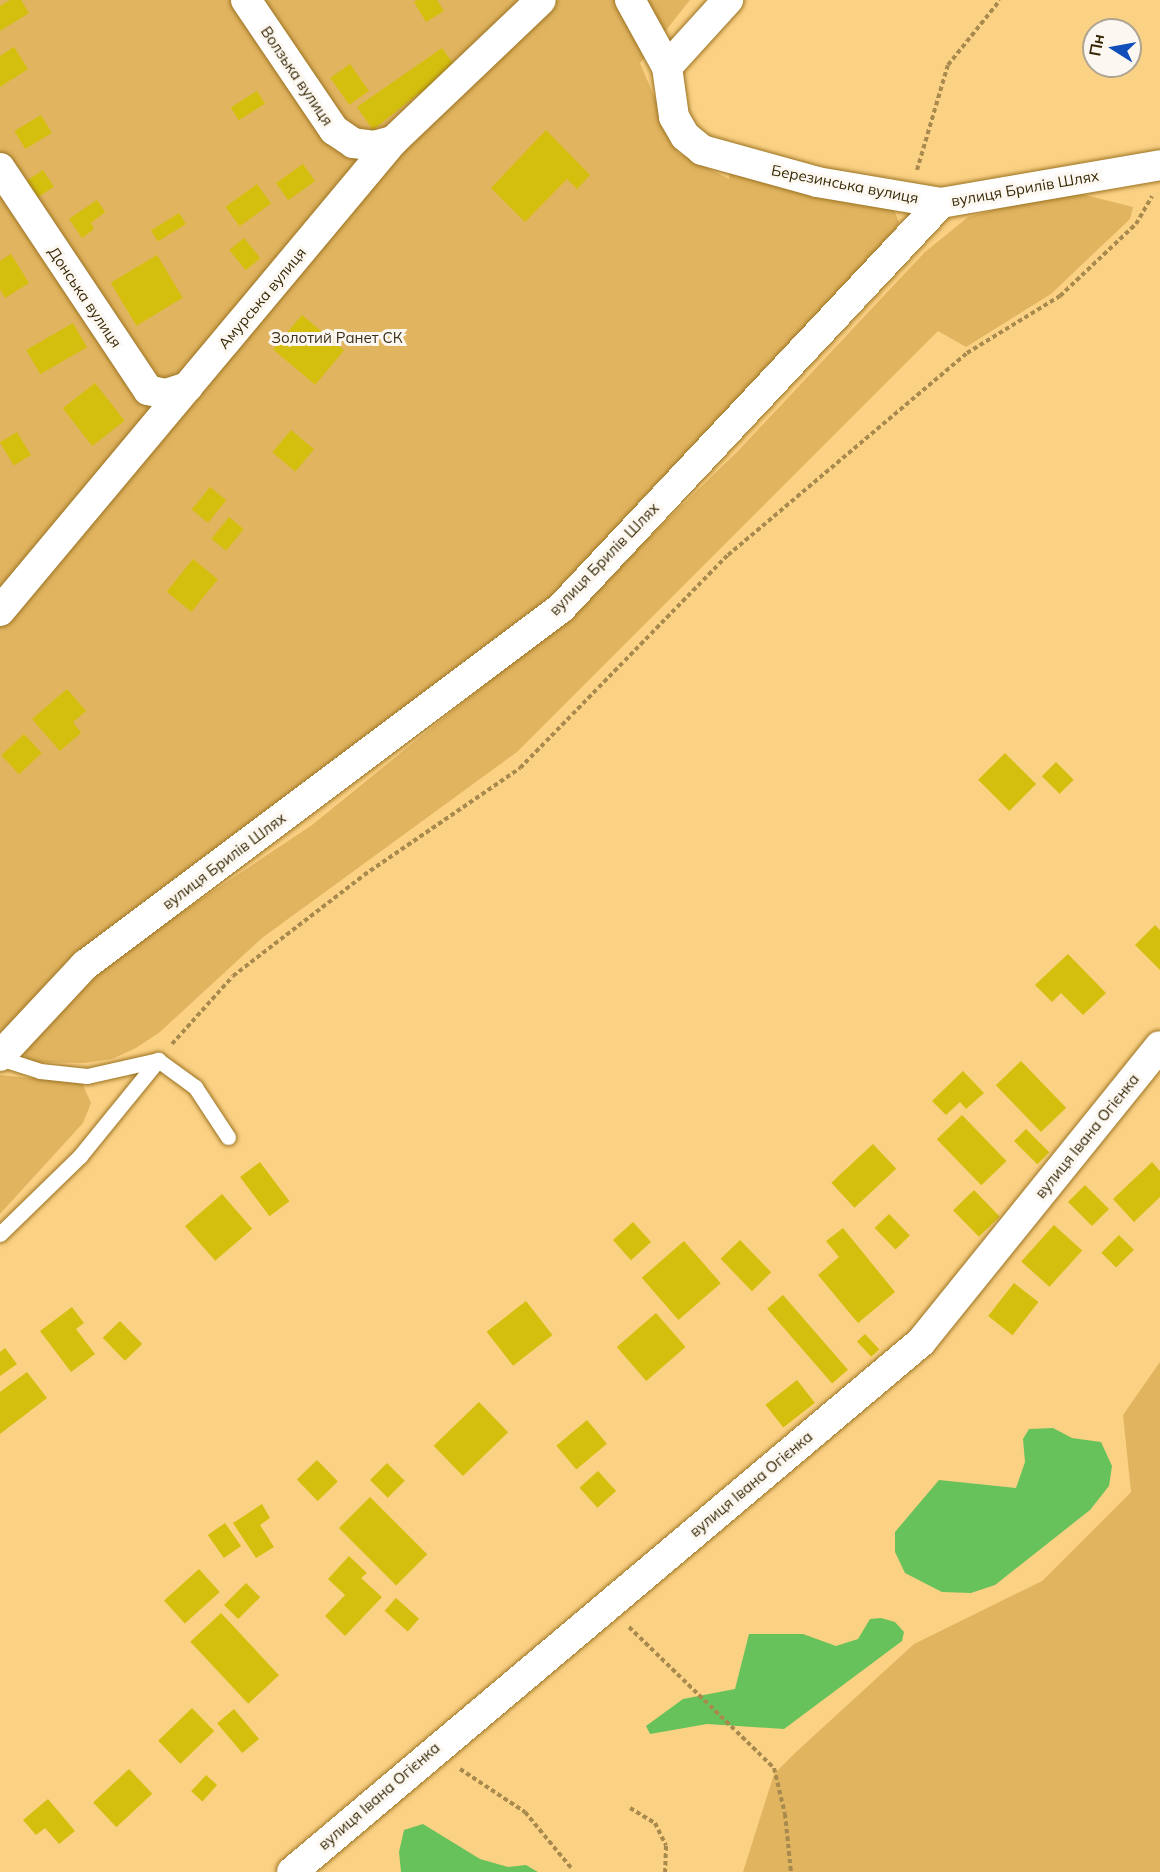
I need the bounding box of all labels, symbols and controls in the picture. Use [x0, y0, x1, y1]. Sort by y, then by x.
north arrow [1082, 18, 1142, 78]
street label: Волзька вулиця [257, 23, 337, 129]
text: Пн [1084, 32, 1108, 58]
street label: Березинська вулиця [770, 161, 920, 207]
street label: вулиця Брилів Шлях [950, 166, 1100, 210]
street label: Донська вулиця [45, 243, 125, 351]
street label: Амурська вулиця [214, 244, 310, 352]
park label: Золотий Ранет СК [271, 329, 403, 347]
street label: вулиця Брилів Шлях [546, 499, 662, 619]
street label: вулиця Брилів Шлях [159, 809, 289, 913]
street label: вулиця Івана Огієнка [1031, 1070, 1143, 1202]
street label: вулиця Івана Огієнка [686, 1427, 816, 1541]
street label: вулиця Івана Огієнка [315, 1739, 443, 1853]

